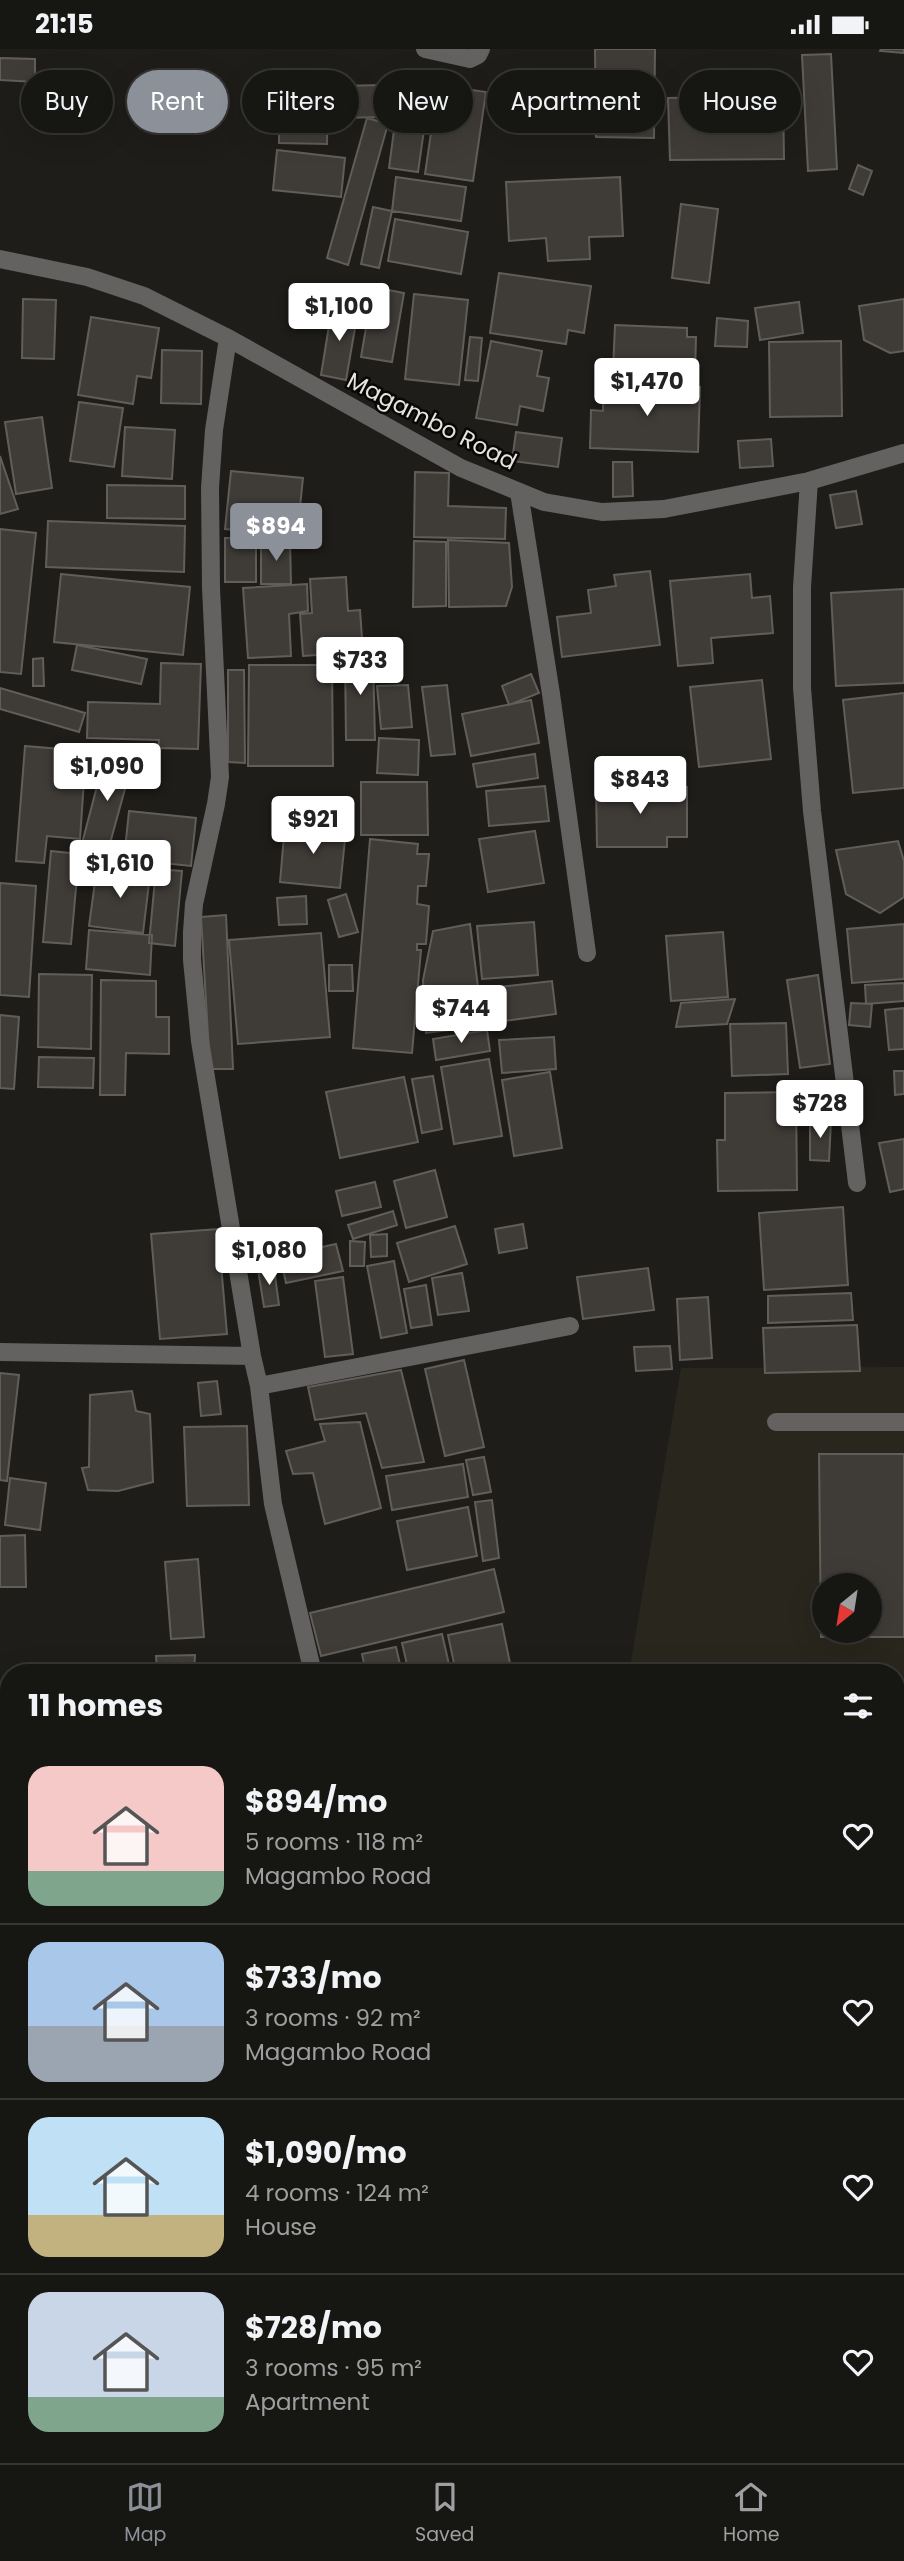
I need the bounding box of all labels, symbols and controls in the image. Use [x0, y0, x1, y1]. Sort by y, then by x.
text: 21:15 [35, 6, 94, 42]
chip: Buy [21, 70, 113, 133]
chip: Rent [127, 70, 228, 133]
chip: Filters [242, 70, 359, 133]
chip: New [373, 70, 473, 133]
chip: Apartment [487, 70, 665, 133]
chip: House [679, 70, 801, 133]
pin: $1,100 [282, 283, 396, 343]
text: $1,100 [304, 290, 374, 322]
pin: $1,470 [590, 359, 704, 418]
street label: Magambo Road [342, 364, 522, 478]
text: $1,470 [610, 365, 684, 397]
pin: $894 [235, 503, 317, 563]
text: $894 [246, 510, 306, 542]
pin: $733 [319, 637, 401, 697]
text: $733 [332, 644, 388, 676]
pin: $1,090 [50, 743, 164, 803]
text: $1,090 [70, 750, 144, 782]
pin: $843 [599, 757, 681, 816]
text: $843 [610, 763, 670, 795]
pin: $921 [272, 797, 354, 856]
text: $921 [287, 803, 339, 835]
pin: $1,610 [63, 841, 177, 900]
text: $1,610 [86, 847, 154, 879]
pin: $744 [420, 985, 502, 1045]
text: $744 [432, 992, 490, 1024]
pin: $728 [779, 1081, 861, 1140]
text: $728 [792, 1087, 848, 1119]
pin: $1,080 [212, 1227, 326, 1287]
text: $1,080 [231, 1234, 307, 1266]
north arrow [812, 1573, 882, 1643]
map controls [812, 1573, 882, 1643]
text: 11 homes [28, 1684, 163, 1727]
icon: filters [839, 1687, 877, 1725]
text: $894/mo [245, 1780, 387, 1823]
icon: home [84, 1794, 168, 1878]
icon: heart [839, 1817, 877, 1855]
text: 5 rooms · 118 m² [245, 1826, 423, 1858]
text: Magambo Road [245, 1860, 431, 1892]
text: $733/mo [245, 1956, 382, 1999]
icon: home [84, 1970, 168, 2054]
icon: heart [839, 1993, 877, 2031]
text: 3 rooms · 92 m² [245, 2002, 421, 2034]
text: Magambo Road [245, 2036, 431, 2068]
text: $1,090/mo [245, 2131, 407, 2174]
icon: home [84, 2145, 168, 2229]
icon: heart [839, 2168, 877, 2206]
text: 4 rooms · 124 m² [245, 2177, 429, 2209]
text: House [245, 2211, 317, 2243]
text: $728/mo [245, 2306, 382, 2349]
icon: home [84, 2320, 168, 2404]
icon: heart [839, 2343, 877, 2381]
text: 3 rooms · 95 m² [245, 2352, 422, 2384]
text: Apartment [245, 2386, 370, 2418]
tab: Map [124, 2478, 166, 2549]
tab: Saved [415, 2478, 474, 2549]
tab: Home [723, 2478, 780, 2549]

